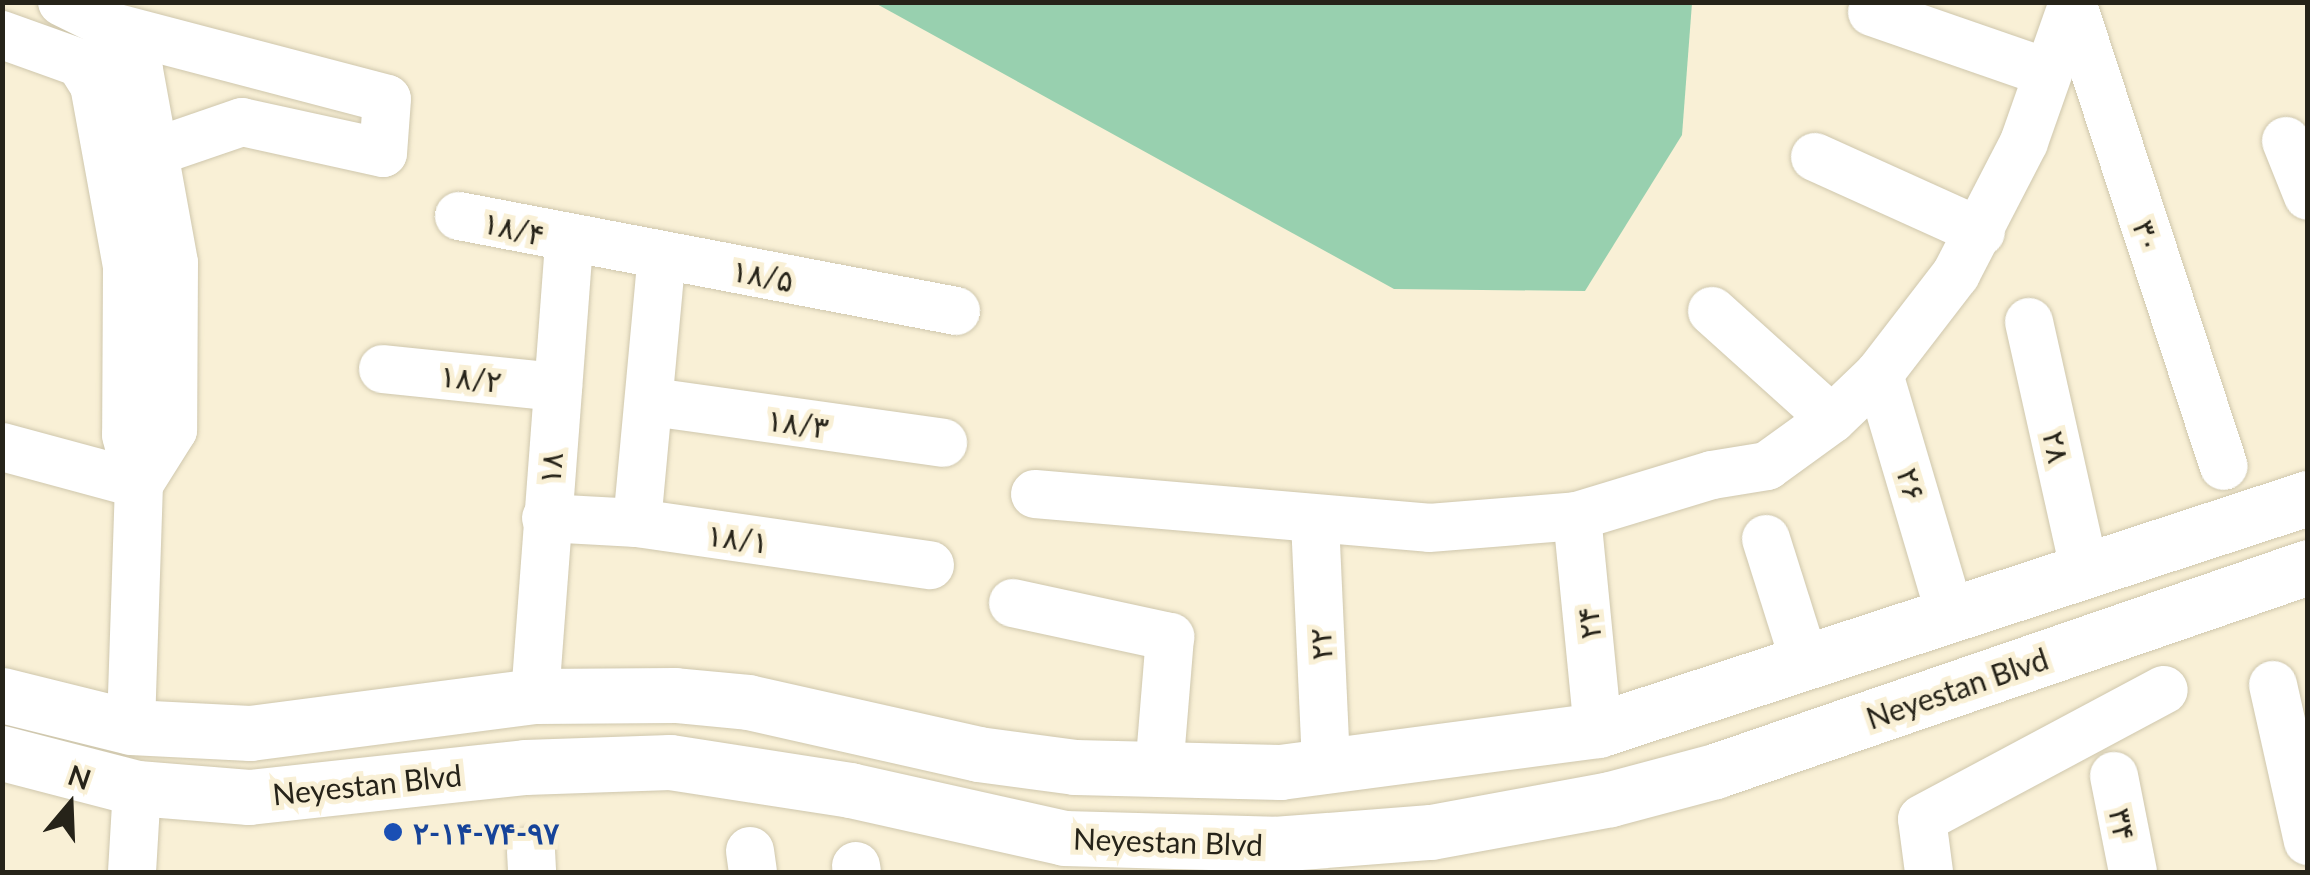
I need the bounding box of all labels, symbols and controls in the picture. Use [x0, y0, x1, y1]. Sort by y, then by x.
street label: ۱۸/۴ [478, 203, 550, 253]
street label: ۳۰ [2126, 214, 2170, 258]
street label: ۱۸/۵ [728, 251, 798, 299]
street label: ۱۸/۲ [437, 357, 505, 399]
street label: ۱۸/۳ [763, 401, 833, 445]
street label: ۲۸ [2036, 426, 2078, 468]
street label: ۱۸ [531, 449, 569, 487]
street label: ۲۶ [1890, 462, 1934, 506]
street label: ۱۸/۱ [703, 516, 773, 560]
street label: ۲۴ [1568, 604, 1608, 642]
street label: ۲۲ [1301, 626, 1339, 662]
street label: Neyestan Blvd [1861, 640, 2053, 736]
north arrow [20, 755, 120, 855]
street label: Neyestan Blvd [271, 756, 463, 812]
text: N [64, 757, 95, 796]
street label: ۳۴ [2102, 804, 2144, 844]
place label: ۲-۱۴-۷۴-۹۷ [413, 814, 567, 850]
street label: Neyestan Blvd [1072, 820, 1264, 862]
marker: ۲-۱۴-۷۴-۹۷ [382, 821, 404, 843]

